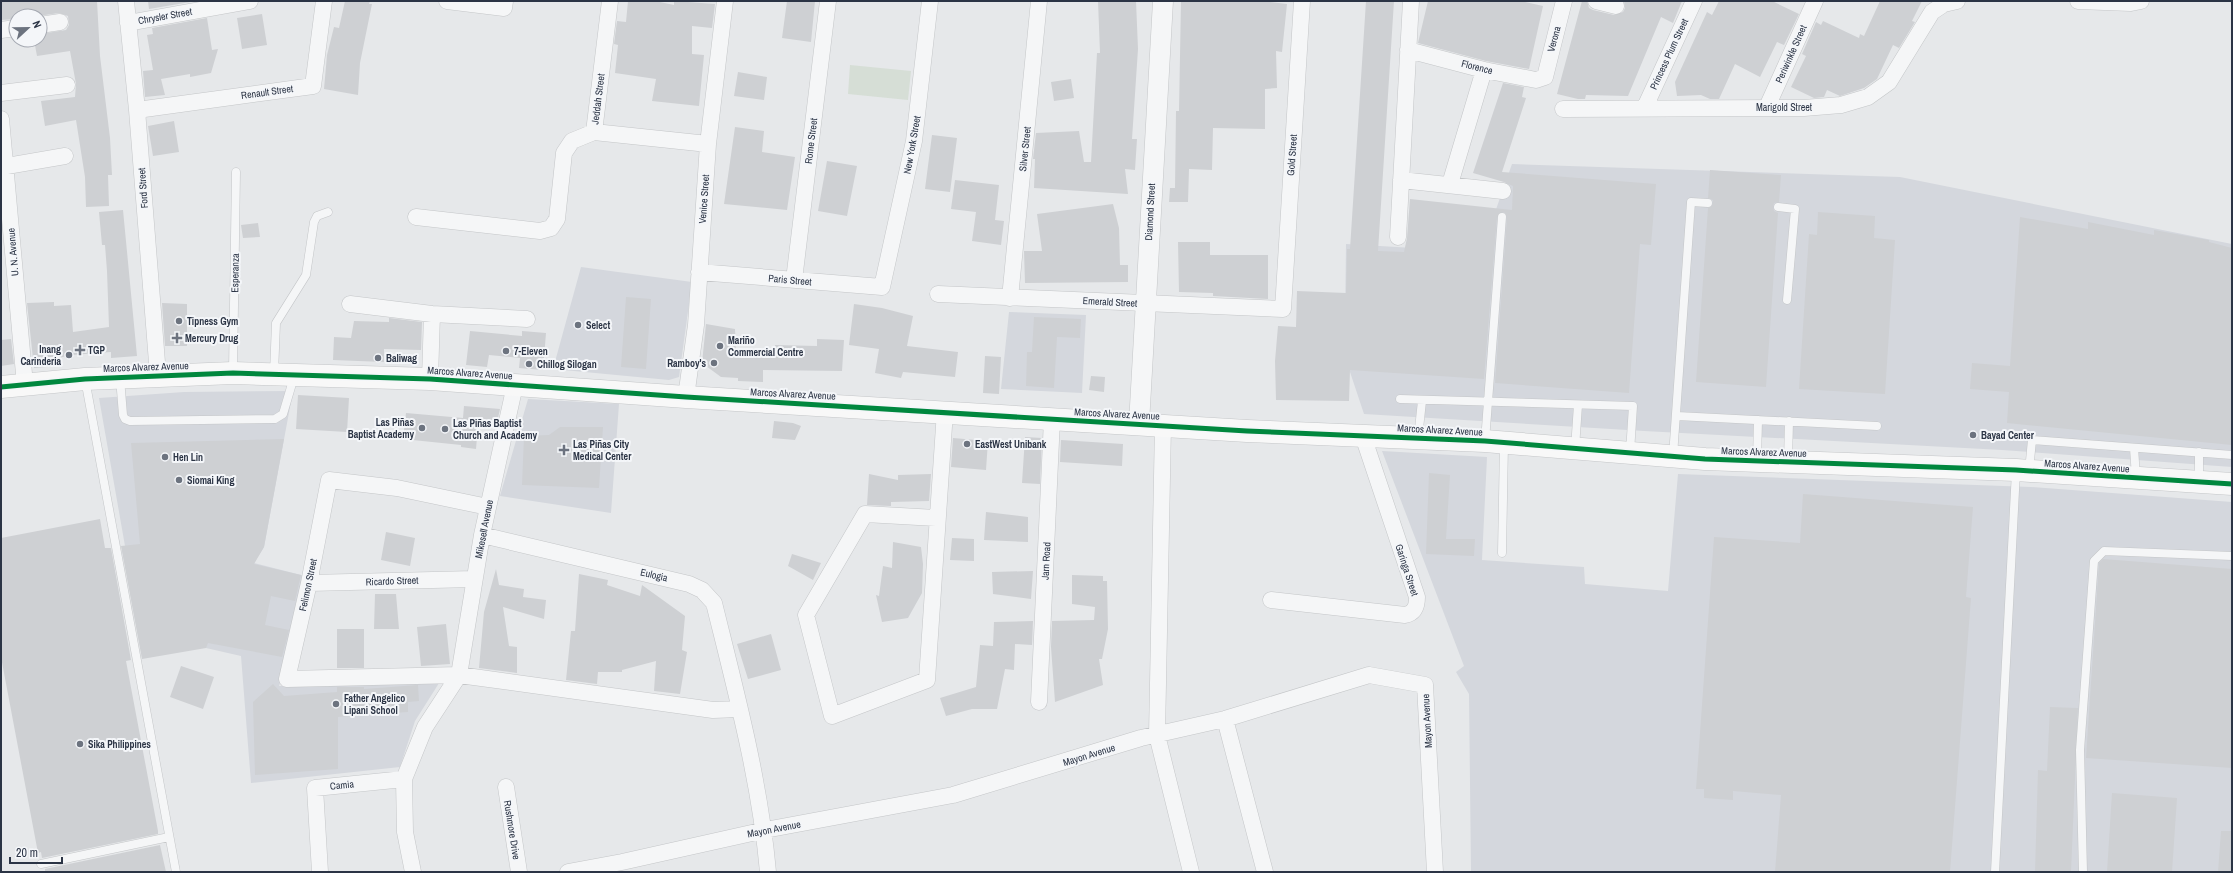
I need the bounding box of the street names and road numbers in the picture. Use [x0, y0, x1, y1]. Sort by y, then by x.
street label: Chrysler Street [137, 5, 194, 27]
street label: Princess Plum Street [1647, 16, 1691, 92]
street label: Periwinkle Street [1772, 22, 1810, 85]
street label: Verona [1544, 24, 1564, 53]
street label: Florence [1460, 57, 1494, 77]
street label: Jeddah Street [588, 72, 608, 125]
street label: Renault Street [240, 82, 295, 102]
street label: Marigold Street [1756, 101, 1813, 114]
street label: New York Street [900, 114, 924, 175]
street label: Rome Street [802, 117, 820, 165]
street label: Silver Street [1016, 125, 1034, 172]
street label: Gold Street [1284, 133, 1300, 176]
street label: Ford Street [135, 167, 151, 209]
street label: Venice Street [696, 173, 712, 224]
street label: Diamond Street [1142, 182, 1158, 241]
street label: U. N. Avenue [4, 227, 22, 277]
street label: Esperanza [228, 253, 242, 293]
street label: Paris Street [768, 272, 813, 288]
street label: Emerald Street [1082, 294, 1138, 310]
street label: Marcos Alvarez Avenue [103, 359, 189, 375]
street label: Marcos Alvarez Avenue [427, 364, 514, 382]
street label: Marcos Alvarez Avenue [750, 385, 836, 403]
street label: Marcos Alvarez Avenue [1074, 405, 1160, 423]
street label: Marcos Alvarez Avenue [1397, 421, 1483, 439]
street label: Marcos Alvarez Avenue [1721, 444, 1807, 460]
street label: Marcos Alvarez Avenue [2044, 457, 2131, 475]
street label: Mikesell Avenue [472, 498, 496, 559]
street label: Jarn Road [1039, 542, 1053, 580]
street label: Garinga Street [1393, 542, 1422, 598]
street label: Felimon Street [296, 557, 320, 612]
street label: Eulogia [639, 566, 669, 585]
street label: Ricardo Street [365, 574, 419, 588]
street label: Mayon Avenue [1419, 693, 1435, 748]
street label: Mayon Avenue [1061, 741, 1117, 769]
street label: Camia [329, 777, 355, 793]
street label: Rushmore Drive [501, 799, 523, 861]
street label: Mayon Avenue [746, 817, 802, 841]

